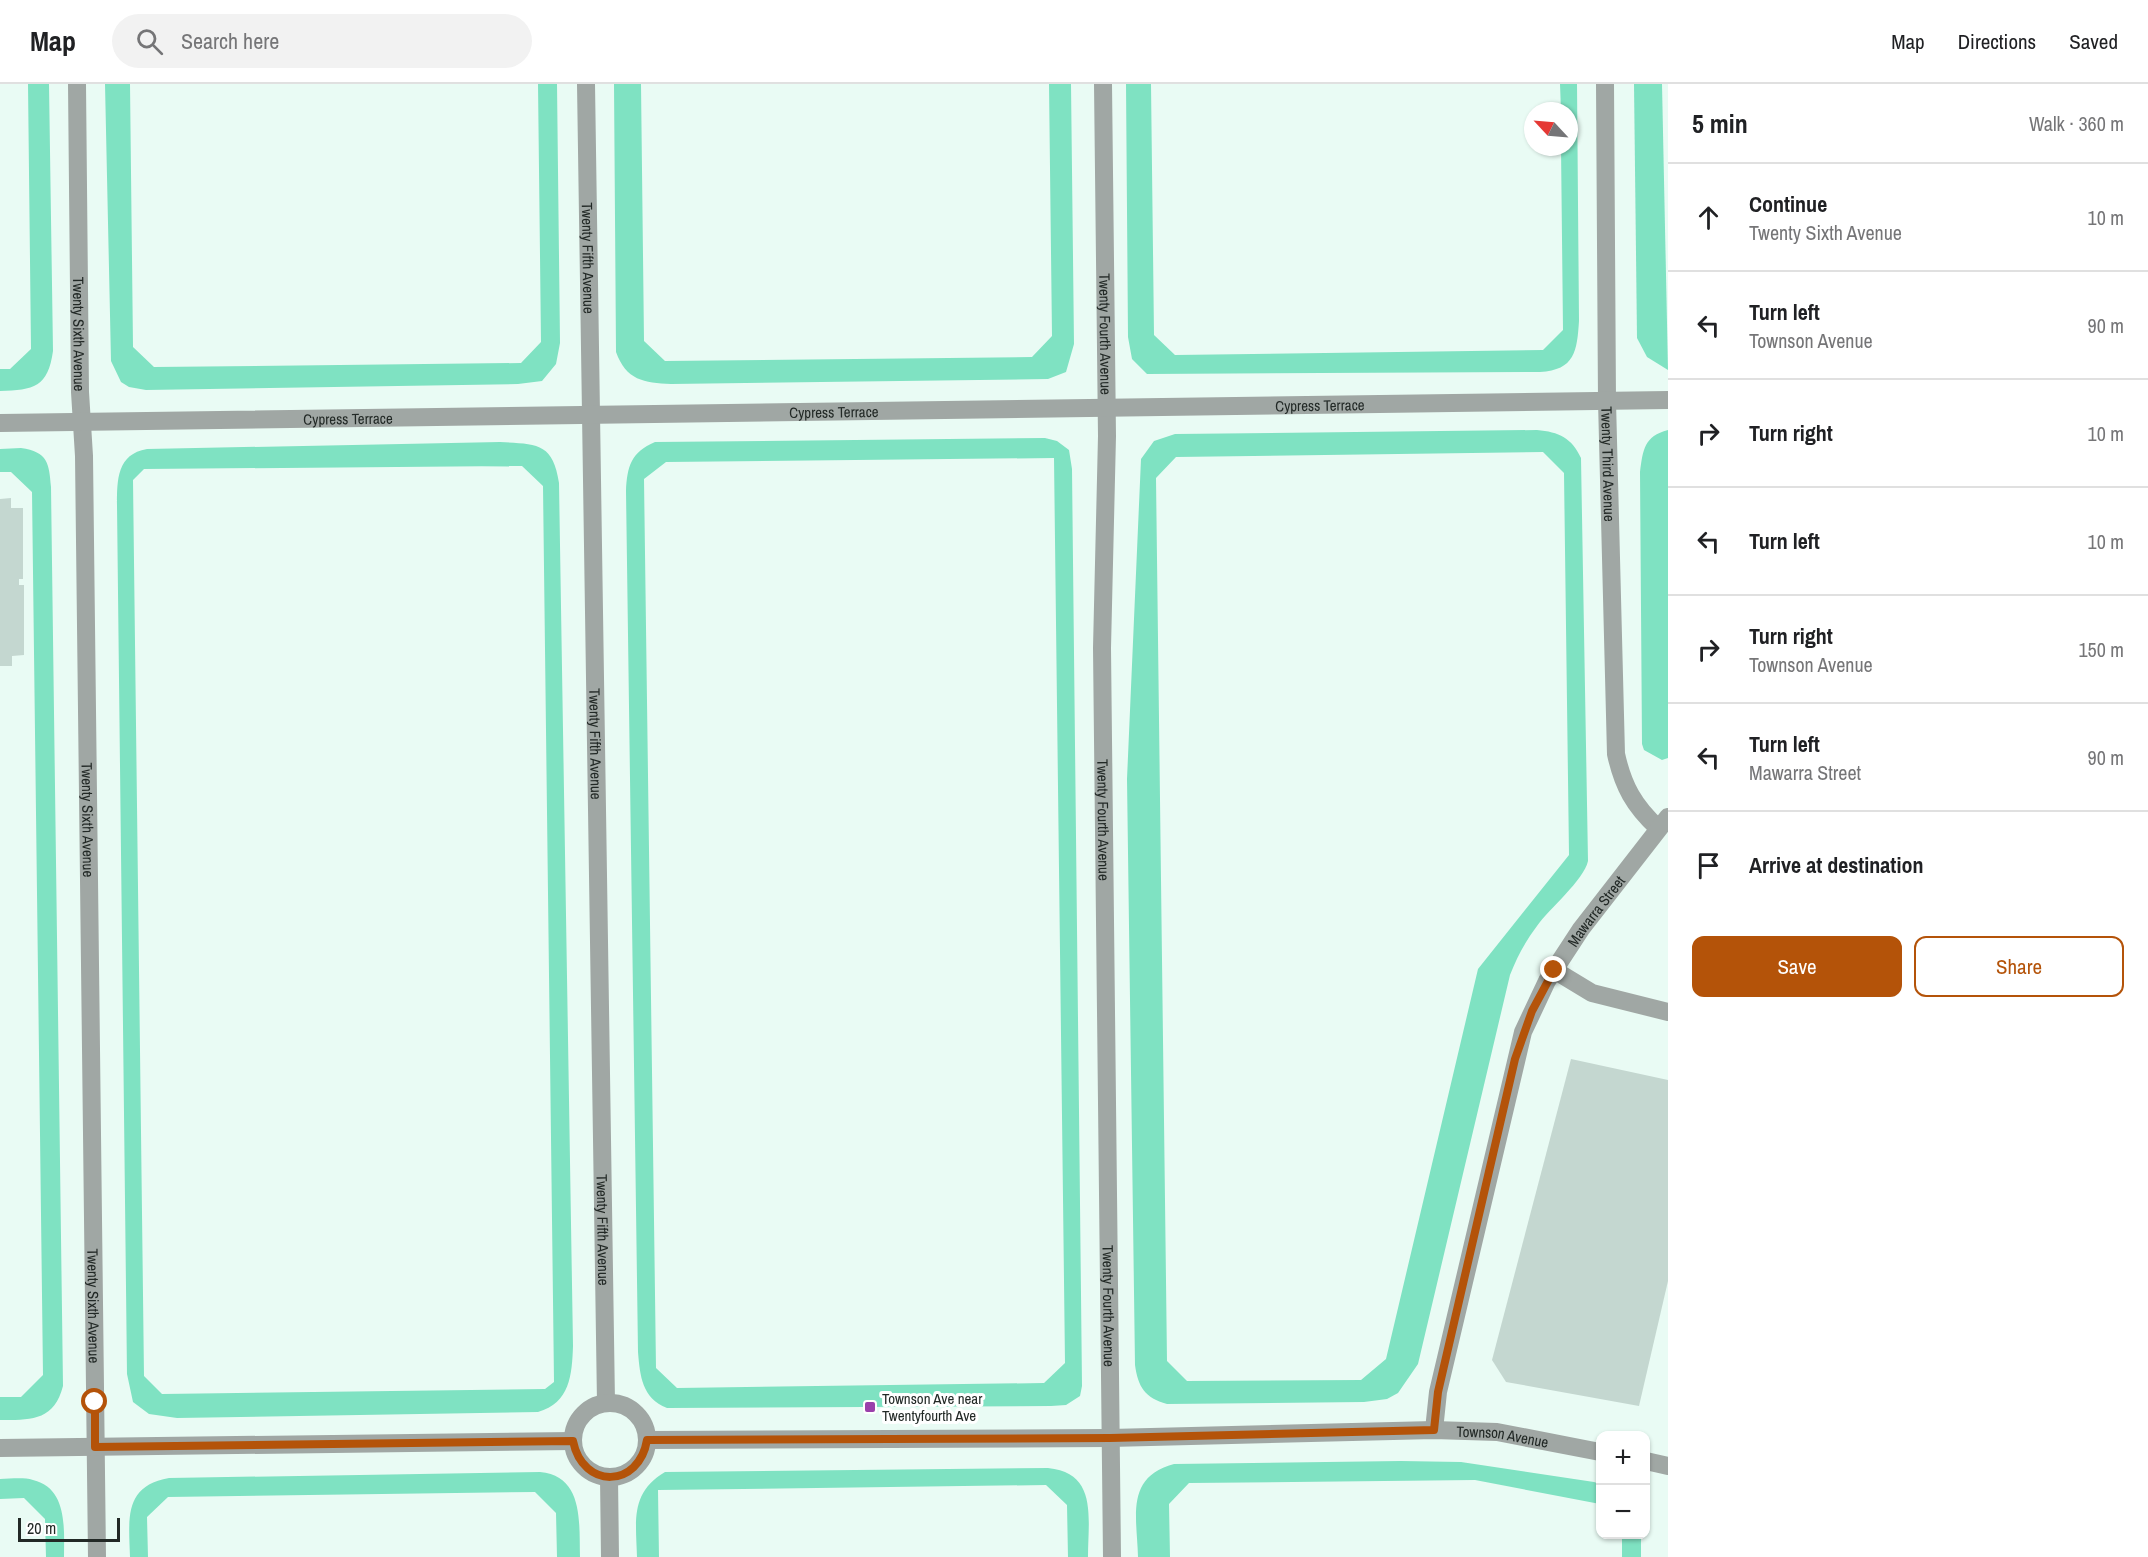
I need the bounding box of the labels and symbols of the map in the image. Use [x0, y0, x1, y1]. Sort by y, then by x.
north arrow [1524, 102, 1578, 156]
street label: Twenty Fifth Avenue [577, 202, 600, 314]
street label: Twenty Fourth Avenue [1095, 273, 1117, 395]
street label: Twenty Sixth Avenue [68, 277, 90, 392]
street label: Cypress Terrace [1275, 394, 1365, 416]
street label: Cypress Terrace [789, 400, 879, 423]
street label: Twenty Third Avenue [1597, 406, 1621, 522]
street label: Cypress Terrace [303, 407, 393, 429]
street label: Twenty Fifth Avenue [585, 688, 607, 800]
street label: Twenty Fourth Avenue [1093, 759, 1115, 881]
street label: Twenty Sixth Avenue [77, 762, 99, 877]
street label: Mawarra Street [1562, 870, 1630, 950]
route end [1540, 956, 1566, 982]
street label: Twenty Fifth Avenue [592, 1174, 615, 1286]
street label: Twenty Fourth Avenue [1098, 1245, 1120, 1367]
street label: Twenty Sixth Avenue [83, 1248, 105, 1363]
route start [81, 1388, 107, 1414]
place label: Townson Ave near Twentyfourth Ave [882, 1388, 982, 1426]
marker: Townson Ave near Twentyfourth Ave [863, 1400, 877, 1414]
street label: Townson Avenue [1456, 1420, 1550, 1452]
scale bar [18, 1515, 120, 1542]

